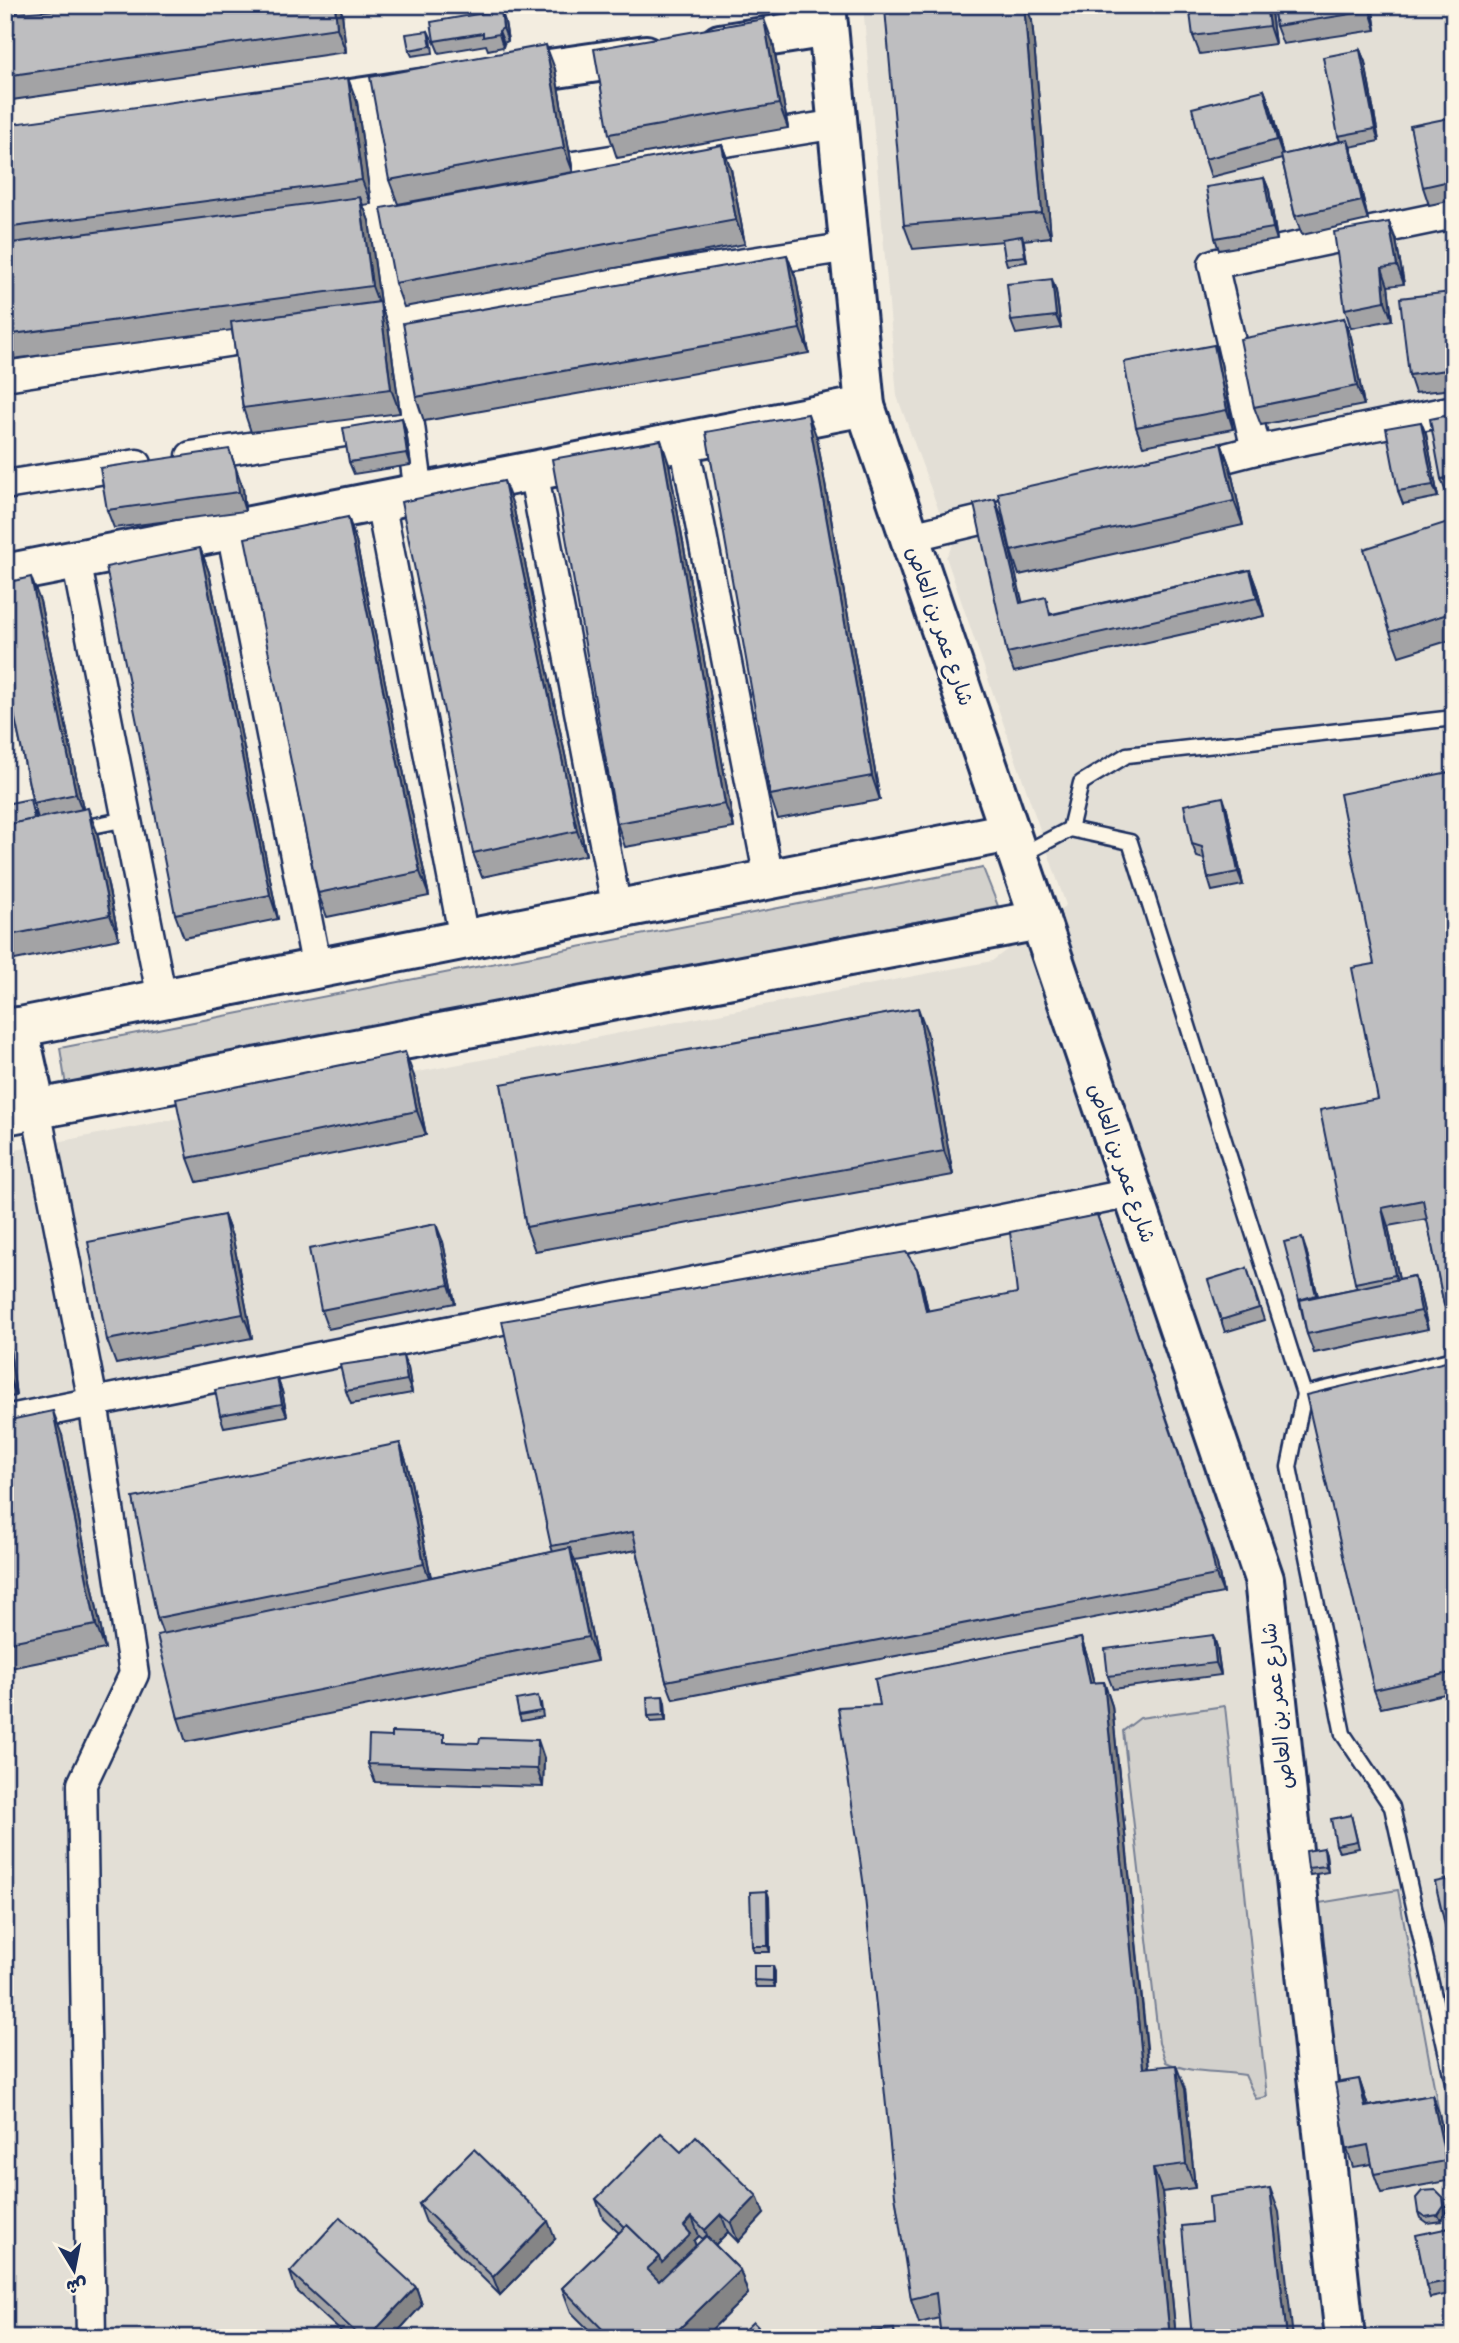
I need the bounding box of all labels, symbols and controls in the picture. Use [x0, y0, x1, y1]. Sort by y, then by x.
street label: شارع عمر بن العاص [898, 544, 976, 710]
street label: شارع عمر بن العاص [1080, 1081, 1158, 1247]
street label: شارع عمر بن العاص [1259, 1621, 1302, 1790]
north arrow [38, 2234, 108, 2304]
text: ش [64, 2270, 89, 2296]

